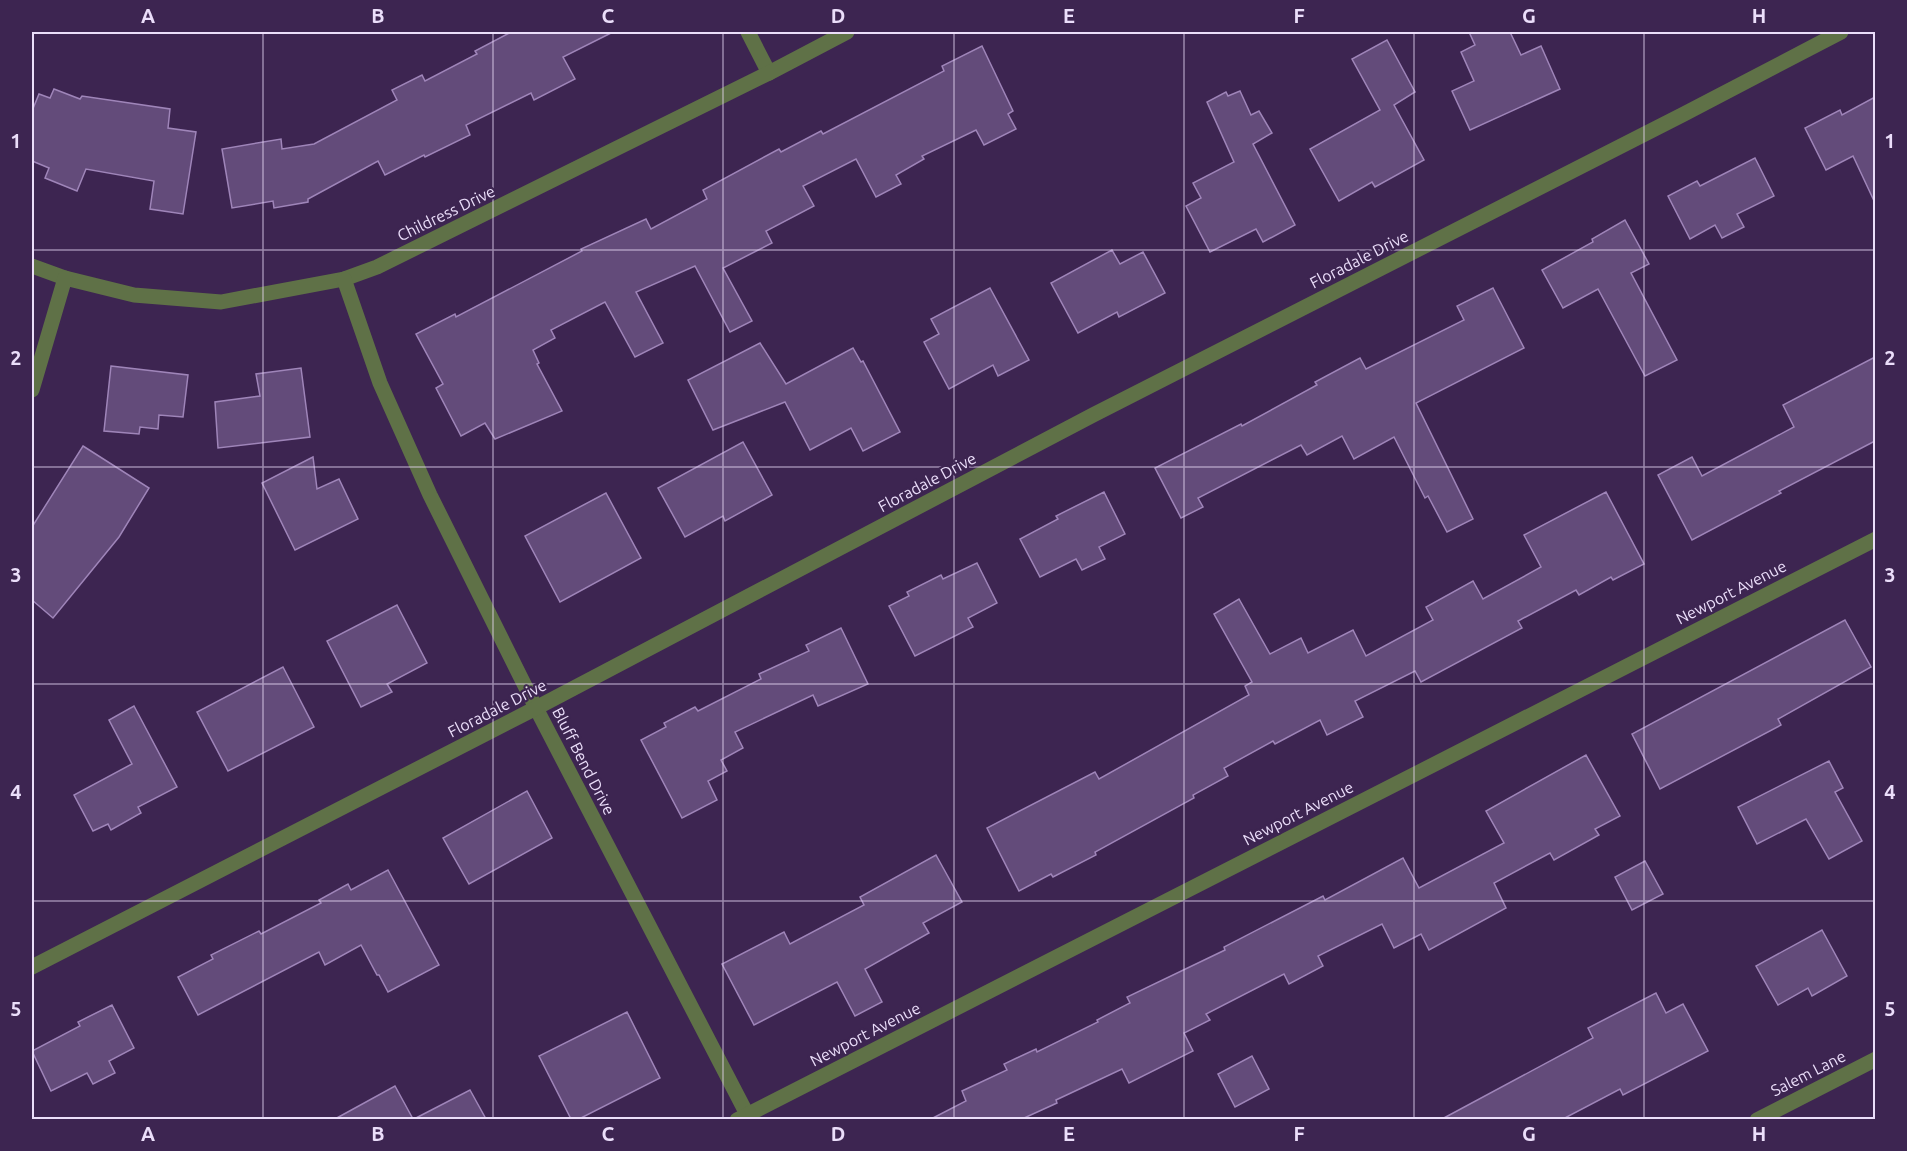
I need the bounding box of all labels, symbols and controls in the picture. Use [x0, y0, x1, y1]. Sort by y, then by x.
text: A [141, 4, 155, 27]
text: B [371, 4, 385, 27]
text: C [602, 4, 615, 27]
text: D [831, 4, 845, 27]
text: E [1063, 4, 1075, 27]
text: F [1293, 4, 1305, 27]
text: G [1522, 4, 1536, 27]
text: H [1752, 4, 1766, 27]
text: 1 [10, 129, 22, 152]
text: 1 [1884, 129, 1896, 152]
street label: Childress Drive [394, 182, 498, 244]
street label: Floradale Drive [1307, 226, 1411, 292]
text: 2 [10, 346, 22, 369]
text: 2 [1884, 346, 1896, 369]
street label: Floradale Drive [875, 449, 979, 515]
street label: Newport Avenue [1673, 556, 1789, 628]
text: 3 [10, 563, 22, 586]
text: 3 [1884, 563, 1896, 586]
street label: Floradale Drive [445, 675, 549, 741]
street label: Bluff Bend Drive [549, 704, 619, 818]
street label: Newport Avenue [1240, 777, 1356, 849]
text: 4 [10, 780, 22, 803]
text: 4 [1884, 780, 1896, 803]
text: 5 [10, 997, 22, 1020]
text: 5 [1884, 997, 1896, 1020]
street label: Newport Avenue [807, 998, 923, 1070]
street label: Salem Lane [1768, 1046, 1848, 1100]
text: A [141, 1122, 155, 1145]
text: B [371, 1122, 385, 1145]
text: C [602, 1122, 615, 1145]
text: D [831, 1122, 845, 1145]
text: E [1063, 1122, 1075, 1145]
text: F [1293, 1122, 1305, 1145]
text: G [1522, 1122, 1536, 1145]
text: H [1752, 1122, 1766, 1145]

